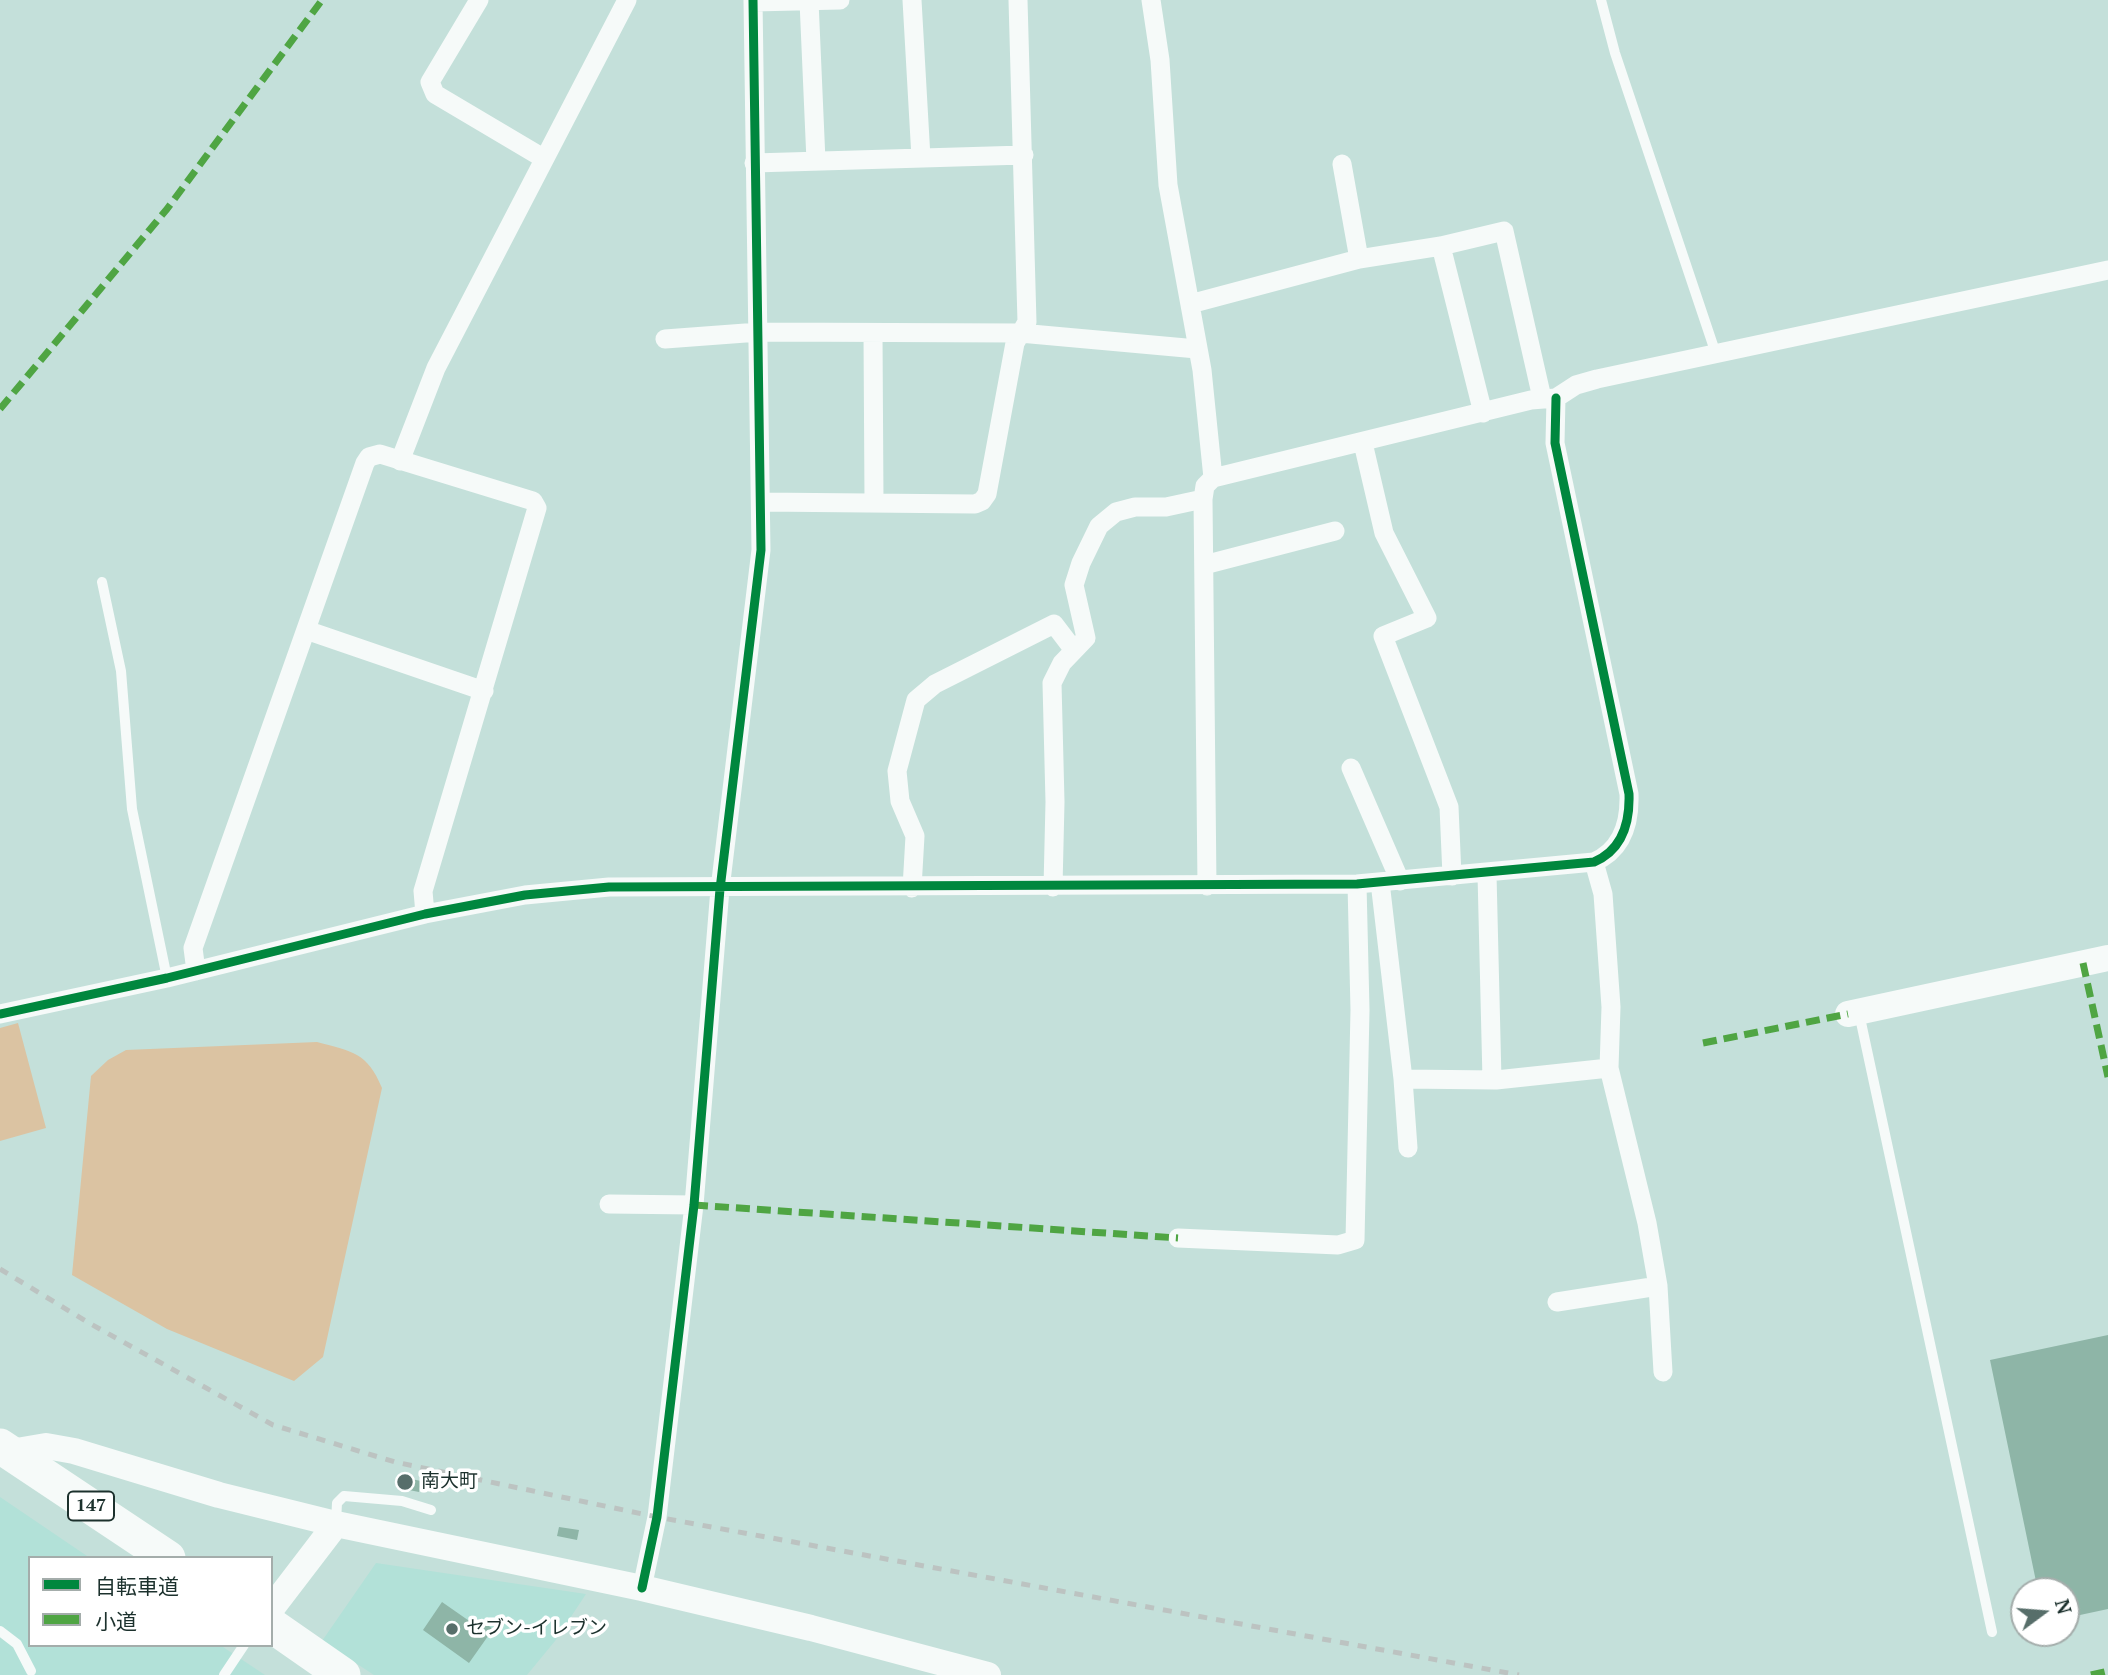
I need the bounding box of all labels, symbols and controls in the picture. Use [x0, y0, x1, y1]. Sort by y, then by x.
place label: 南大町 [421, 1471, 478, 1493]
marker: 南大町 [395, 1472, 415, 1492]
road number: 147 [68, 1492, 114, 1520]
legend [28, 1556, 273, 1647]
text: 自転車道 [95, 1572, 179, 1600]
north arrow [2010, 1577, 2080, 1647]
text: N [2050, 1596, 2078, 1617]
text: 小道 [95, 1607, 137, 1635]
place label: セブン-イレブン [466, 1618, 607, 1640]
marker: セブン-イレブン [444, 1621, 460, 1637]

